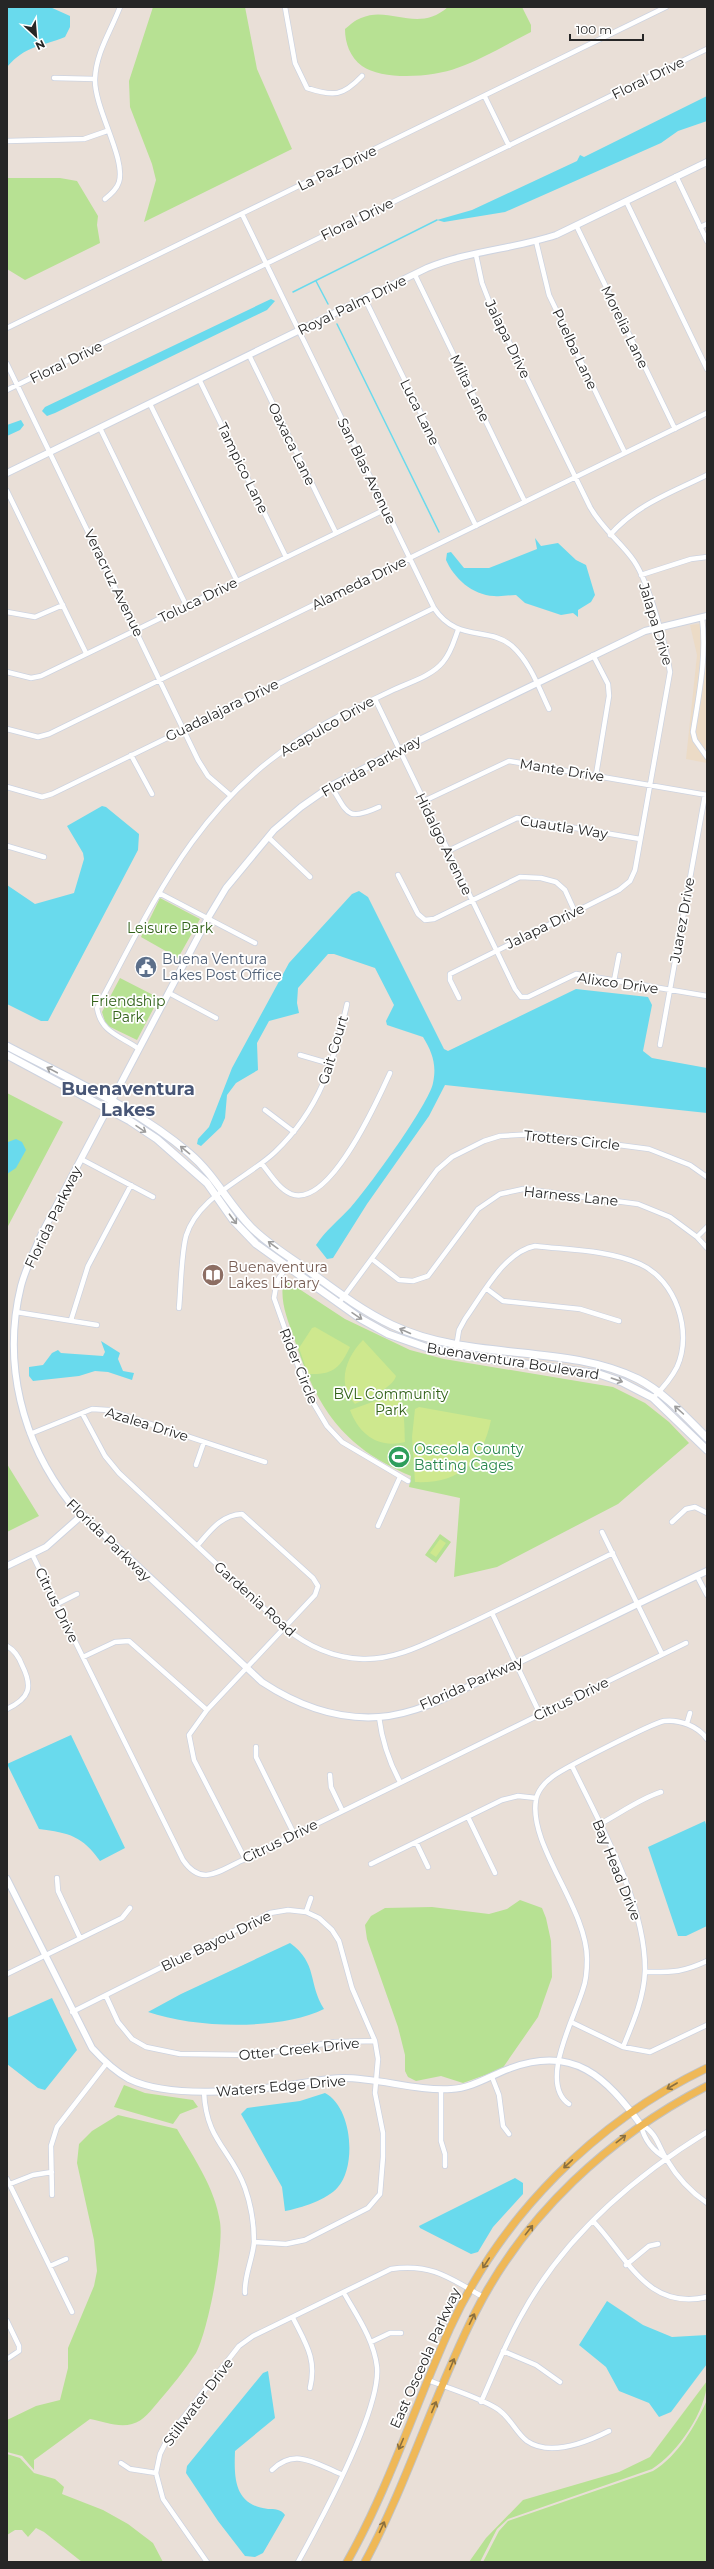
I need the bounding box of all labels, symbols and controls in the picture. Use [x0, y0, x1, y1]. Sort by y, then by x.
north arrow [16, 16, 56, 56]
scale bar [570, 16, 643, 42]
text: 100 m [576, 22, 612, 37]
text: N [33, 37, 47, 53]
street label: Floral Drive [609, 53, 687, 103]
street label: La Paz Drive [295, 141, 379, 195]
street label: Floral Drive [318, 194, 396, 244]
street label: Royal Palm Drive [295, 271, 409, 339]
street label: Morelia Lane [597, 283, 653, 371]
street label: Jalapa Drive [481, 296, 535, 381]
street label: Puelba Lane [548, 306, 602, 392]
street label: Floral Drive [27, 337, 105, 387]
street label: Milta Lane [446, 351, 494, 425]
street label: Luca Lane [396, 376, 444, 448]
street label: Oaxaca Lane [264, 400, 320, 488]
street label: San Blas Avenue [334, 415, 400, 527]
street label: Tampico Lane [213, 420, 273, 516]
street label: Veracruz Avenue [80, 526, 148, 640]
street label: Alameda Drive [309, 552, 409, 614]
street label: Toluca Drive [156, 573, 240, 627]
street label: Jalapa Drive [635, 580, 677, 667]
street label: Guadalajara Drive [162, 675, 282, 745]
street label: Acapulco Drive [277, 692, 377, 760]
street label: Florida Parkway [318, 731, 424, 801]
street label: Mante Drive [518, 754, 606, 786]
street label: Hidalgo Avenue [411, 790, 477, 898]
street label: Cuautla Way [519, 811, 610, 843]
street label: Juarez Drive [665, 876, 698, 965]
street label: Jalapa Drive [502, 899, 587, 953]
park label: Leisure Park [127, 919, 214, 937]
place label: Buena Ventura Lakes Post Office [162, 950, 282, 984]
public building icon: Buena Ventura Lakes Post Office [133, 954, 159, 980]
street label: Alixco Drive [576, 968, 660, 998]
park label: Friendship Park [91, 992, 165, 1026]
street label: Gait Court [314, 1013, 352, 1087]
one-way arrow [47, 1066, 59, 1073]
district label: Buenaventura Lakes [61, 1078, 195, 1121]
one-way arrow [135, 1125, 147, 1133]
street label: Trotters Circle [523, 1126, 621, 1154]
one-way arrow [180, 1146, 191, 1155]
street label: Florida Parkway [21, 1163, 86, 1271]
street label: Harness Lane [523, 1182, 619, 1210]
one-way arrow [229, 1213, 237, 1224]
one-way arrow [268, 1241, 279, 1249]
place label: Buenaventura Lakes Library [228, 1258, 328, 1292]
library icon: Buenaventura Lakes Library [200, 1262, 226, 1288]
one-way arrow [351, 1312, 362, 1320]
street label: Rider Circle [276, 1325, 322, 1407]
one-way arrow [400, 1327, 412, 1334]
street label: Buenaventura Boulevard [425, 1338, 601, 1384]
one-way arrow [610, 1377, 623, 1384]
park label: BVL Community Park [334, 1385, 449, 1419]
street label: Azalea Drive [103, 1403, 191, 1445]
one-way arrow [674, 1406, 685, 1415]
place label: Osceola County Batting Cages [414, 1440, 524, 1474]
sports icon: Osceola County Batting Cages [386, 1444, 412, 1470]
street label: Florida Parkway [63, 1495, 156, 1585]
street label: Gardenia Road [210, 1557, 300, 1641]
street label: Citrus Drive [31, 1564, 83, 1646]
street label: Florida Parkway [416, 1652, 526, 1714]
street label: Citrus Drive [530, 1673, 612, 1725]
street label: Citrus Drive [239, 1815, 321, 1867]
street label: Bay Head Drive [589, 1817, 645, 1923]
street label: Blue Bayou Drive [158, 1907, 274, 1975]
street label: Otter Creek Drive [238, 2034, 360, 2064]
street label: Waters Edge Drive [215, 2071, 347, 2101]
one-way arrow [666, 2083, 678, 2091]
one-way arrow [616, 2135, 627, 2144]
one-way arrow [564, 2159, 574, 2168]
one-way arrow [525, 2225, 533, 2236]
one-way arrow [481, 2258, 490, 2269]
street label: East Osceola Parkway [386, 2284, 464, 2431]
one-way arrow [469, 2314, 476, 2326]
street label: Stillwater Drive [159, 2354, 237, 2450]
one-way arrow [449, 2359, 456, 2371]
one-way arrow [430, 2401, 438, 2413]
one-way arrow [397, 2438, 404, 2450]
one-way arrow [379, 2522, 386, 2534]

